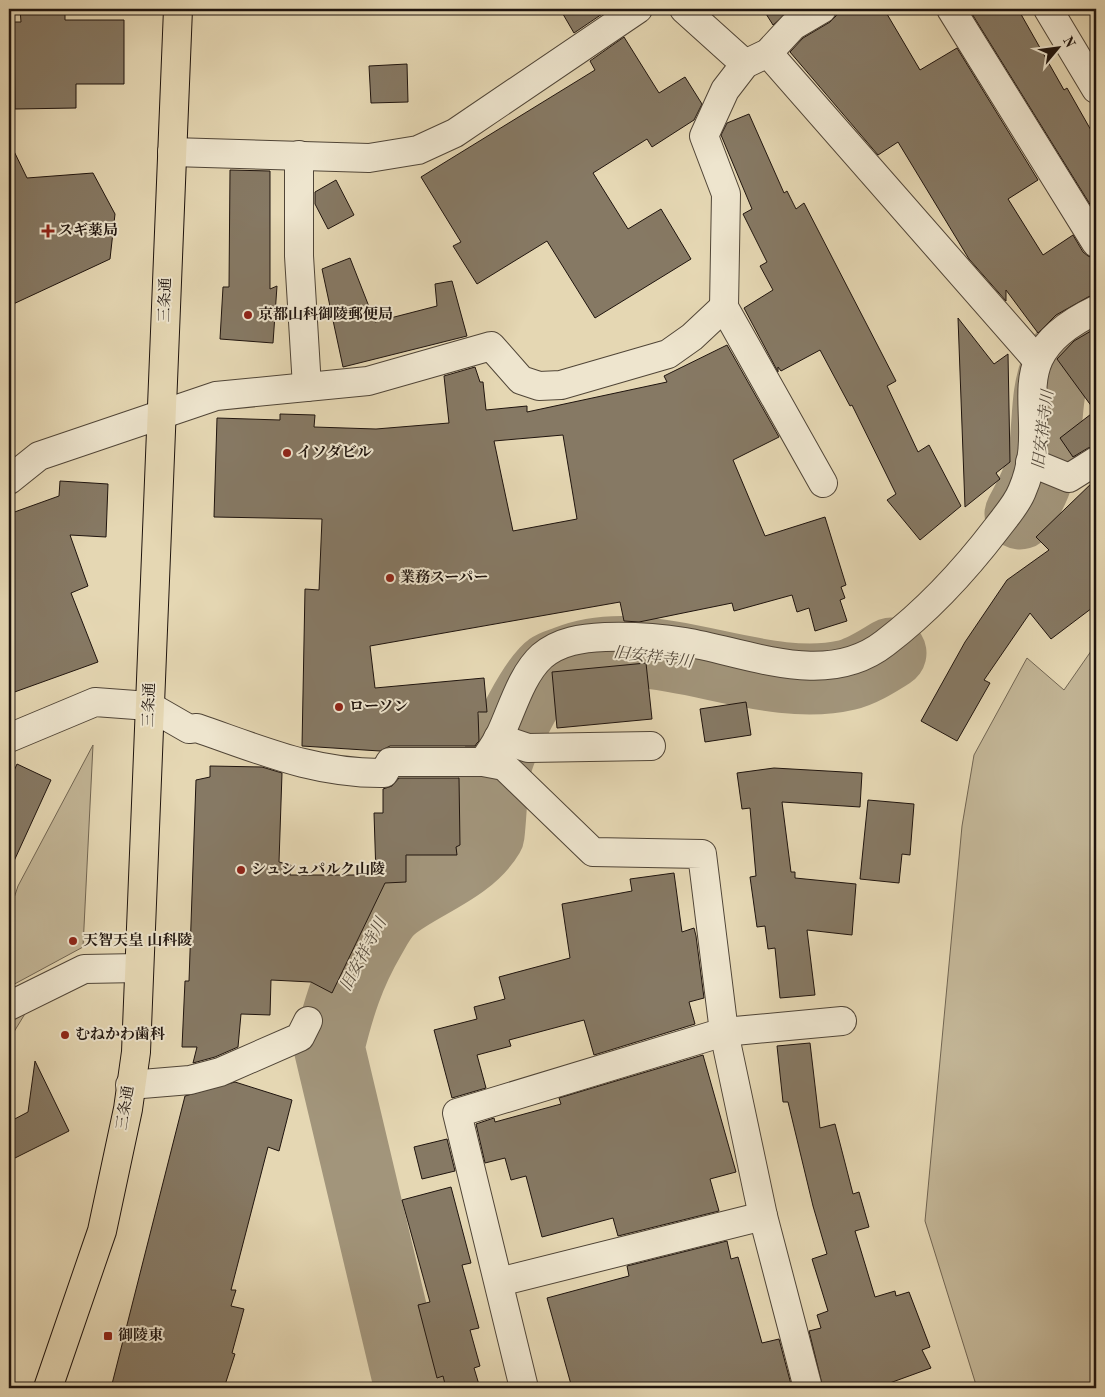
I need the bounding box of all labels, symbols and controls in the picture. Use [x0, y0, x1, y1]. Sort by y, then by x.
north arrow [1032, 22, 1082, 72]
text: N [1060, 34, 1077, 51]
place label: スギ薬局 [58, 222, 118, 239]
marker: スギ薬局 [42, 225, 54, 237]
street label: 三条通 [156, 277, 174, 323]
place label: 京都山科御陵郵便局 [258, 306, 393, 323]
marker: 京都山科御陵郵便局 [242, 309, 254, 321]
water label: 旧安祥寺川 [1029, 387, 1057, 471]
place label: イソダビル [297, 444, 372, 461]
marker: イソダビル [281, 447, 293, 459]
place label: 業務スーパー [400, 569, 489, 586]
marker: 業務スーパー [384, 572, 396, 584]
water label: 旧安祥寺川 [612, 643, 696, 671]
street label: 三条通 [140, 682, 158, 728]
place label: ローソン [349, 699, 408, 715]
marker: ローソン [333, 701, 345, 713]
place label: シュシュパルク山陵 [251, 861, 385, 878]
marker: シュシュパルク山陵 [235, 864, 247, 876]
water label: 旧安祥寺川 [336, 913, 391, 994]
place label: 天智天皇 山科陵 [83, 932, 192, 949]
marker: 天智天皇 山科陵 [67, 935, 79, 947]
place label: むねかわ歯科 [75, 1026, 165, 1043]
marker: むねかわ歯科 [59, 1029, 71, 1041]
street label: 三条通 [113, 1084, 137, 1131]
place label: 御陵東 [118, 1327, 164, 1344]
marker: 御陵東 [102, 1330, 114, 1342]

